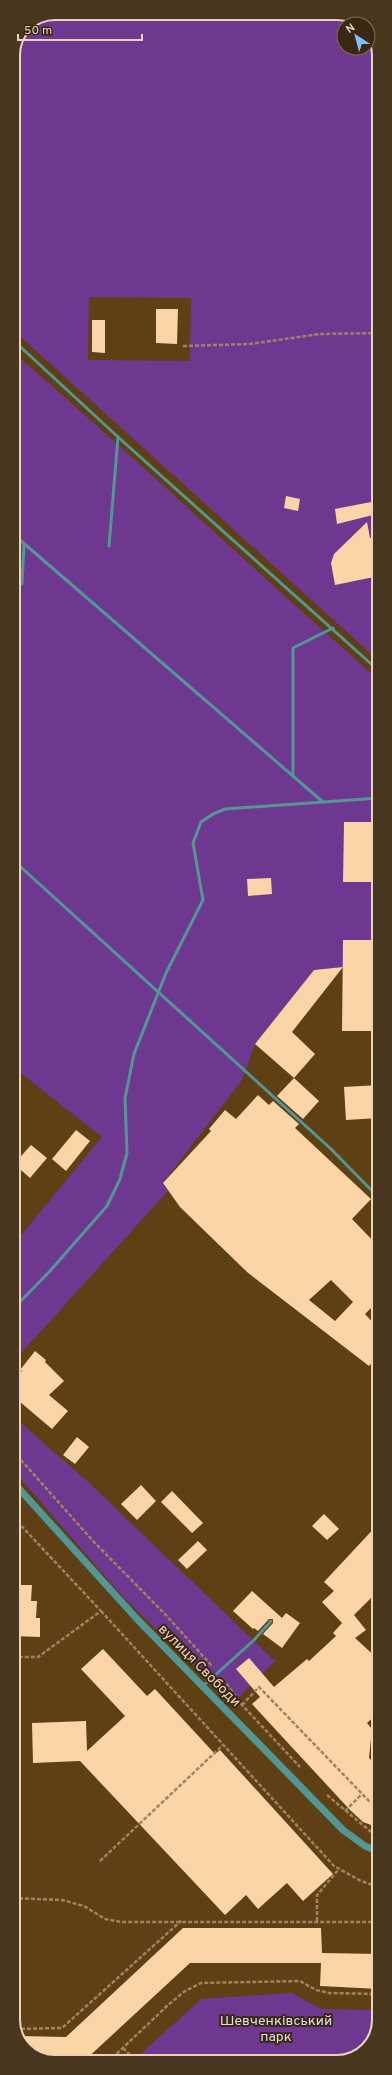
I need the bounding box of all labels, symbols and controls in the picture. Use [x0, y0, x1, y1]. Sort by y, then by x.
scale bar [18, 16, 142, 42]
north arrow [336, 16, 376, 56]
text: N [343, 21, 358, 37]
text: 50 m [24, 23, 52, 39]
street label: вулиця Свободи [154, 1621, 244, 1711]
park label: Шевченківський парк [220, 2013, 332, 2046]

